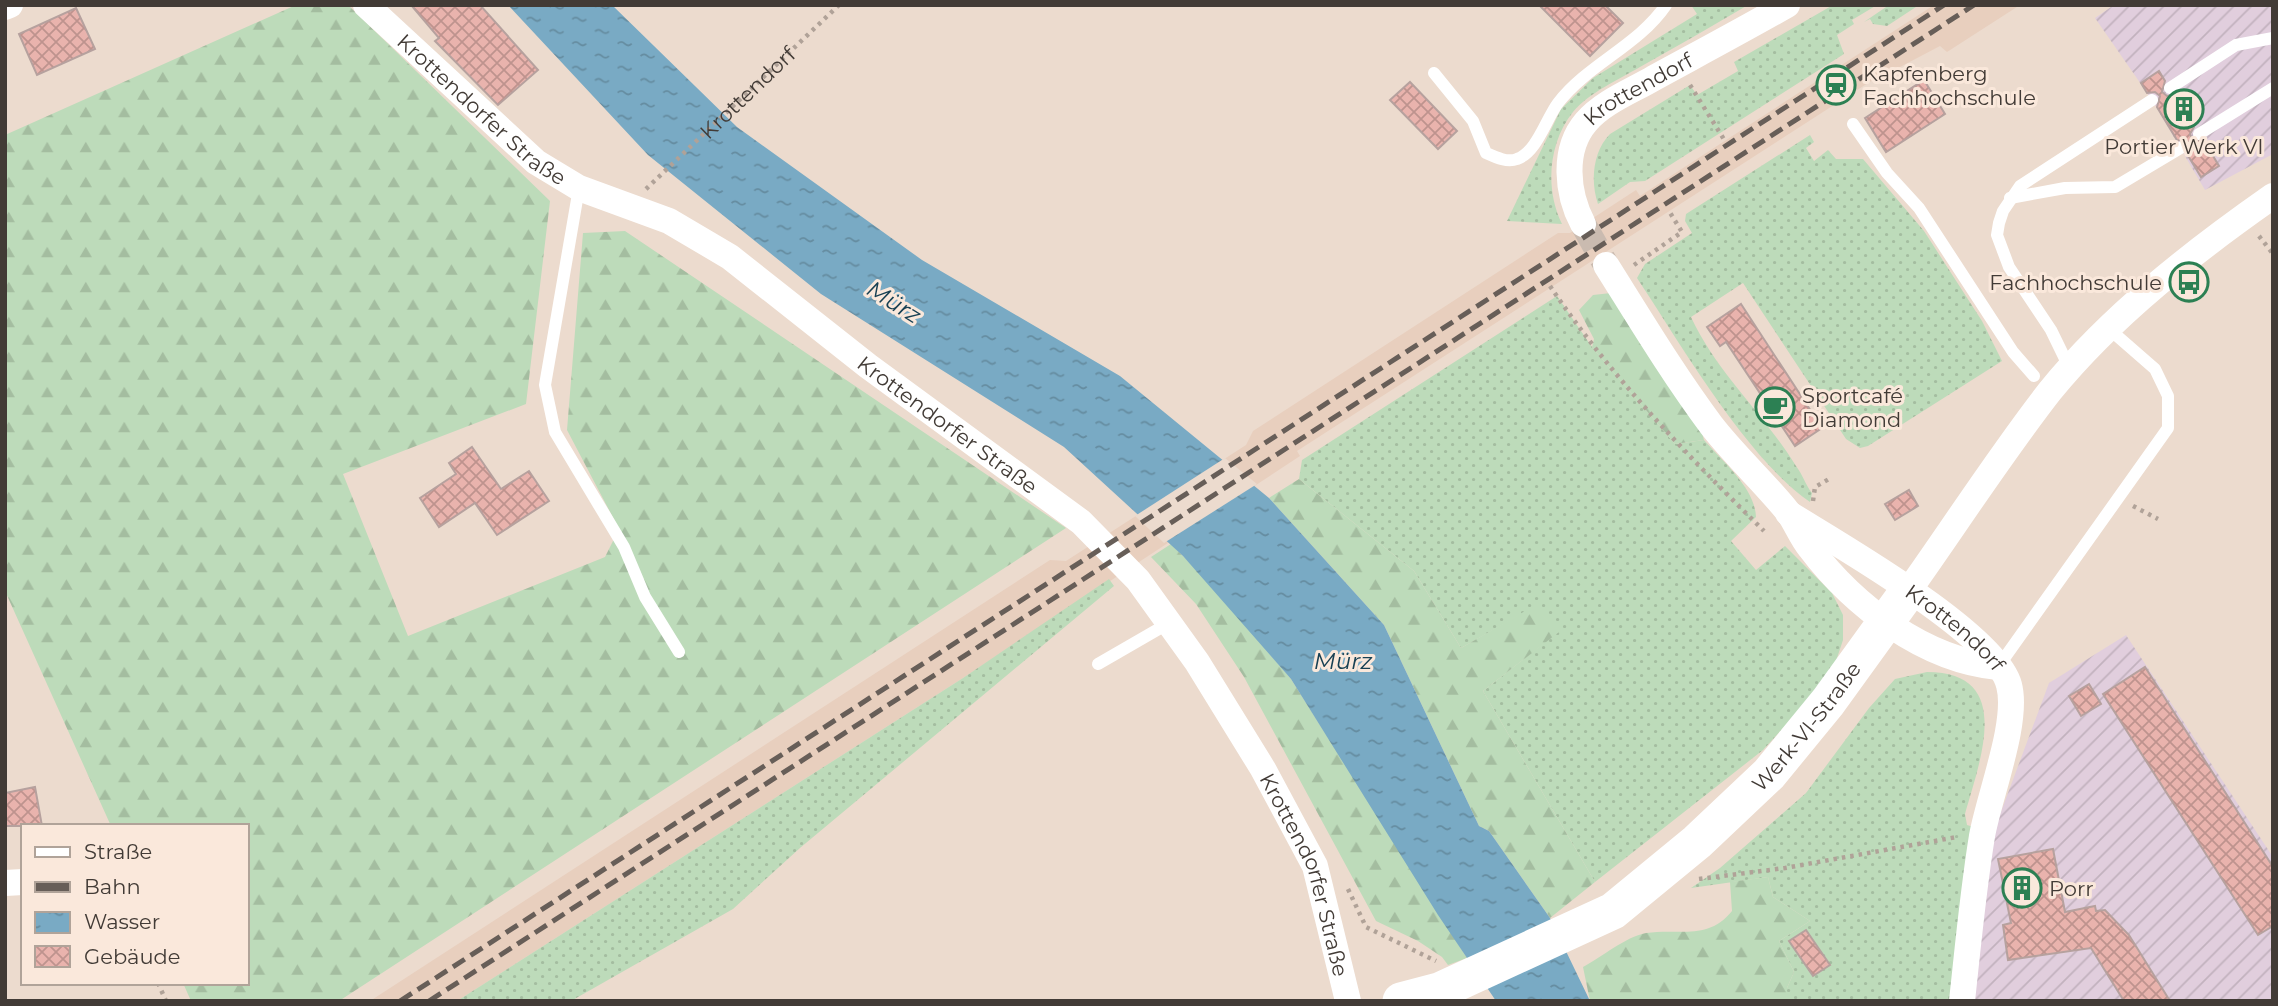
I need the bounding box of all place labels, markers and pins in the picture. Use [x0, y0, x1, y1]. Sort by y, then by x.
place label: Kapfenberg Fachhochschule [1863, 61, 2036, 110]
station icon: Kapfenberg Fachhochschule [1815, 64, 1857, 106]
building icon: Portier Werk VI [2163, 88, 2205, 130]
place label: Portier Werk VI [2104, 134, 2264, 159]
bus stop icon: Fachhochschule [2168, 261, 2210, 303]
place label: Fachhochschule [1989, 270, 2162, 295]
place label: Sportcafé Diamond [1802, 383, 1903, 432]
cafe icon: Sportcafé Diamond [1754, 386, 1796, 428]
building icon: Porr [2001, 867, 2043, 909]
place label: Porr [2049, 876, 2094, 901]

